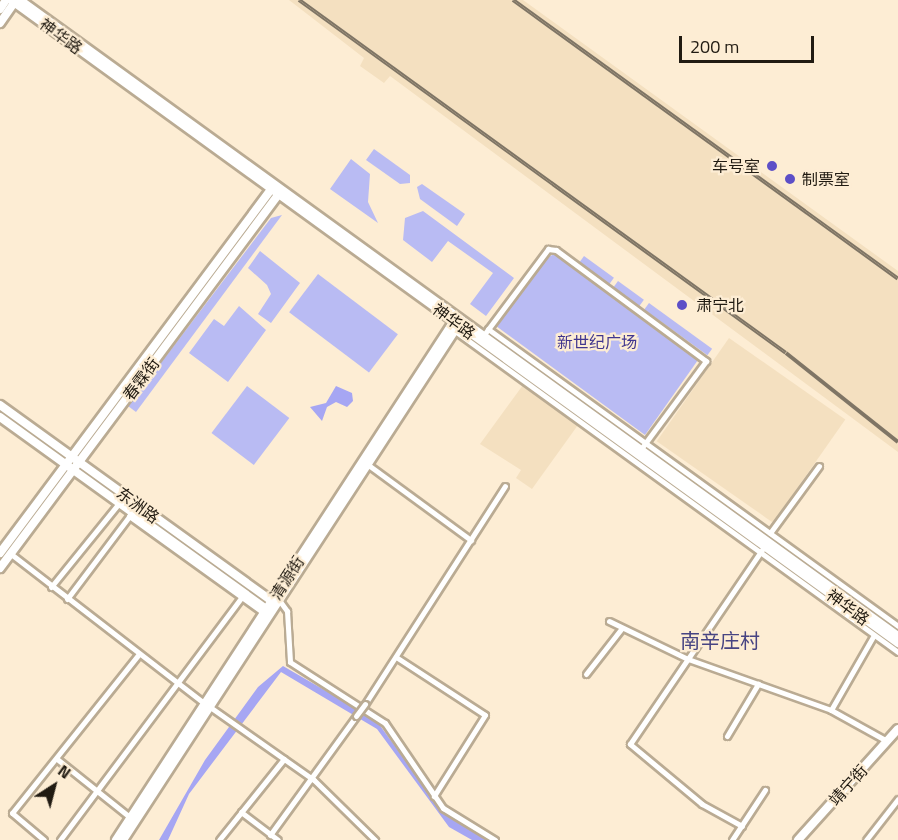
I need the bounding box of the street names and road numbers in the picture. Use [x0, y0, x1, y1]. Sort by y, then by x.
street label: 神华路 [36, 14, 86, 58]
street label: 神华路 [429, 299, 479, 343]
street label: 春霖街 [119, 354, 163, 404]
street label: 东洲路 [113, 483, 163, 527]
street label: 清源街 [266, 553, 308, 603]
street label: 神华路 [823, 585, 873, 629]
street label: 靖宁街 [825, 761, 871, 809]

